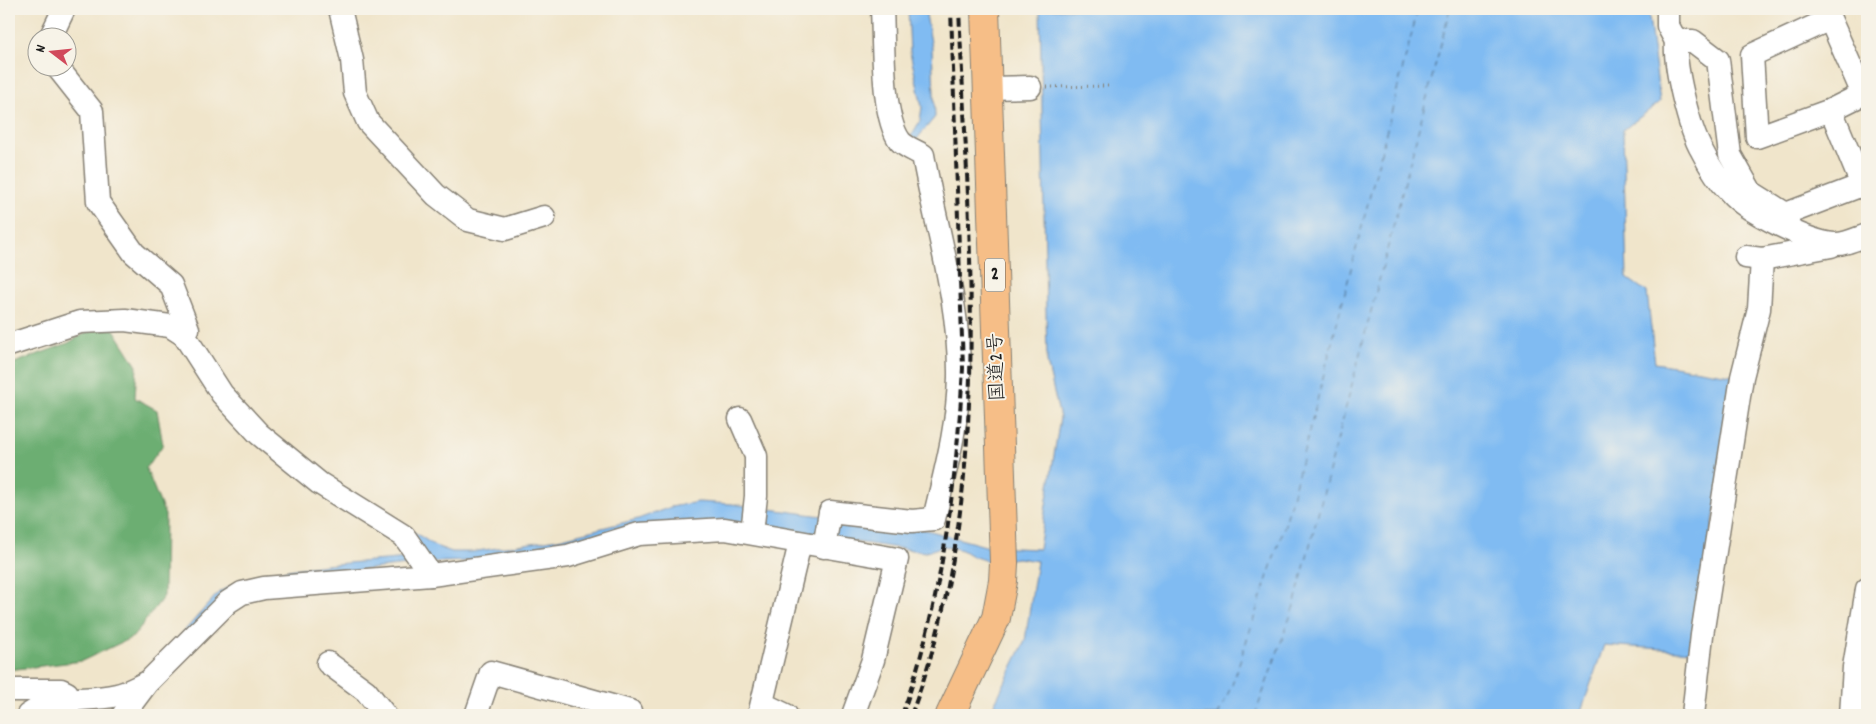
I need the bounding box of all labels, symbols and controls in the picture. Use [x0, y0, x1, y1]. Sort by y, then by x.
north arrow [28, 28, 78, 78]
text: N [31, 43, 52, 55]
road number: 2 [985, 258, 1005, 292]
street label: 国道2号 [983, 332, 1013, 402]

